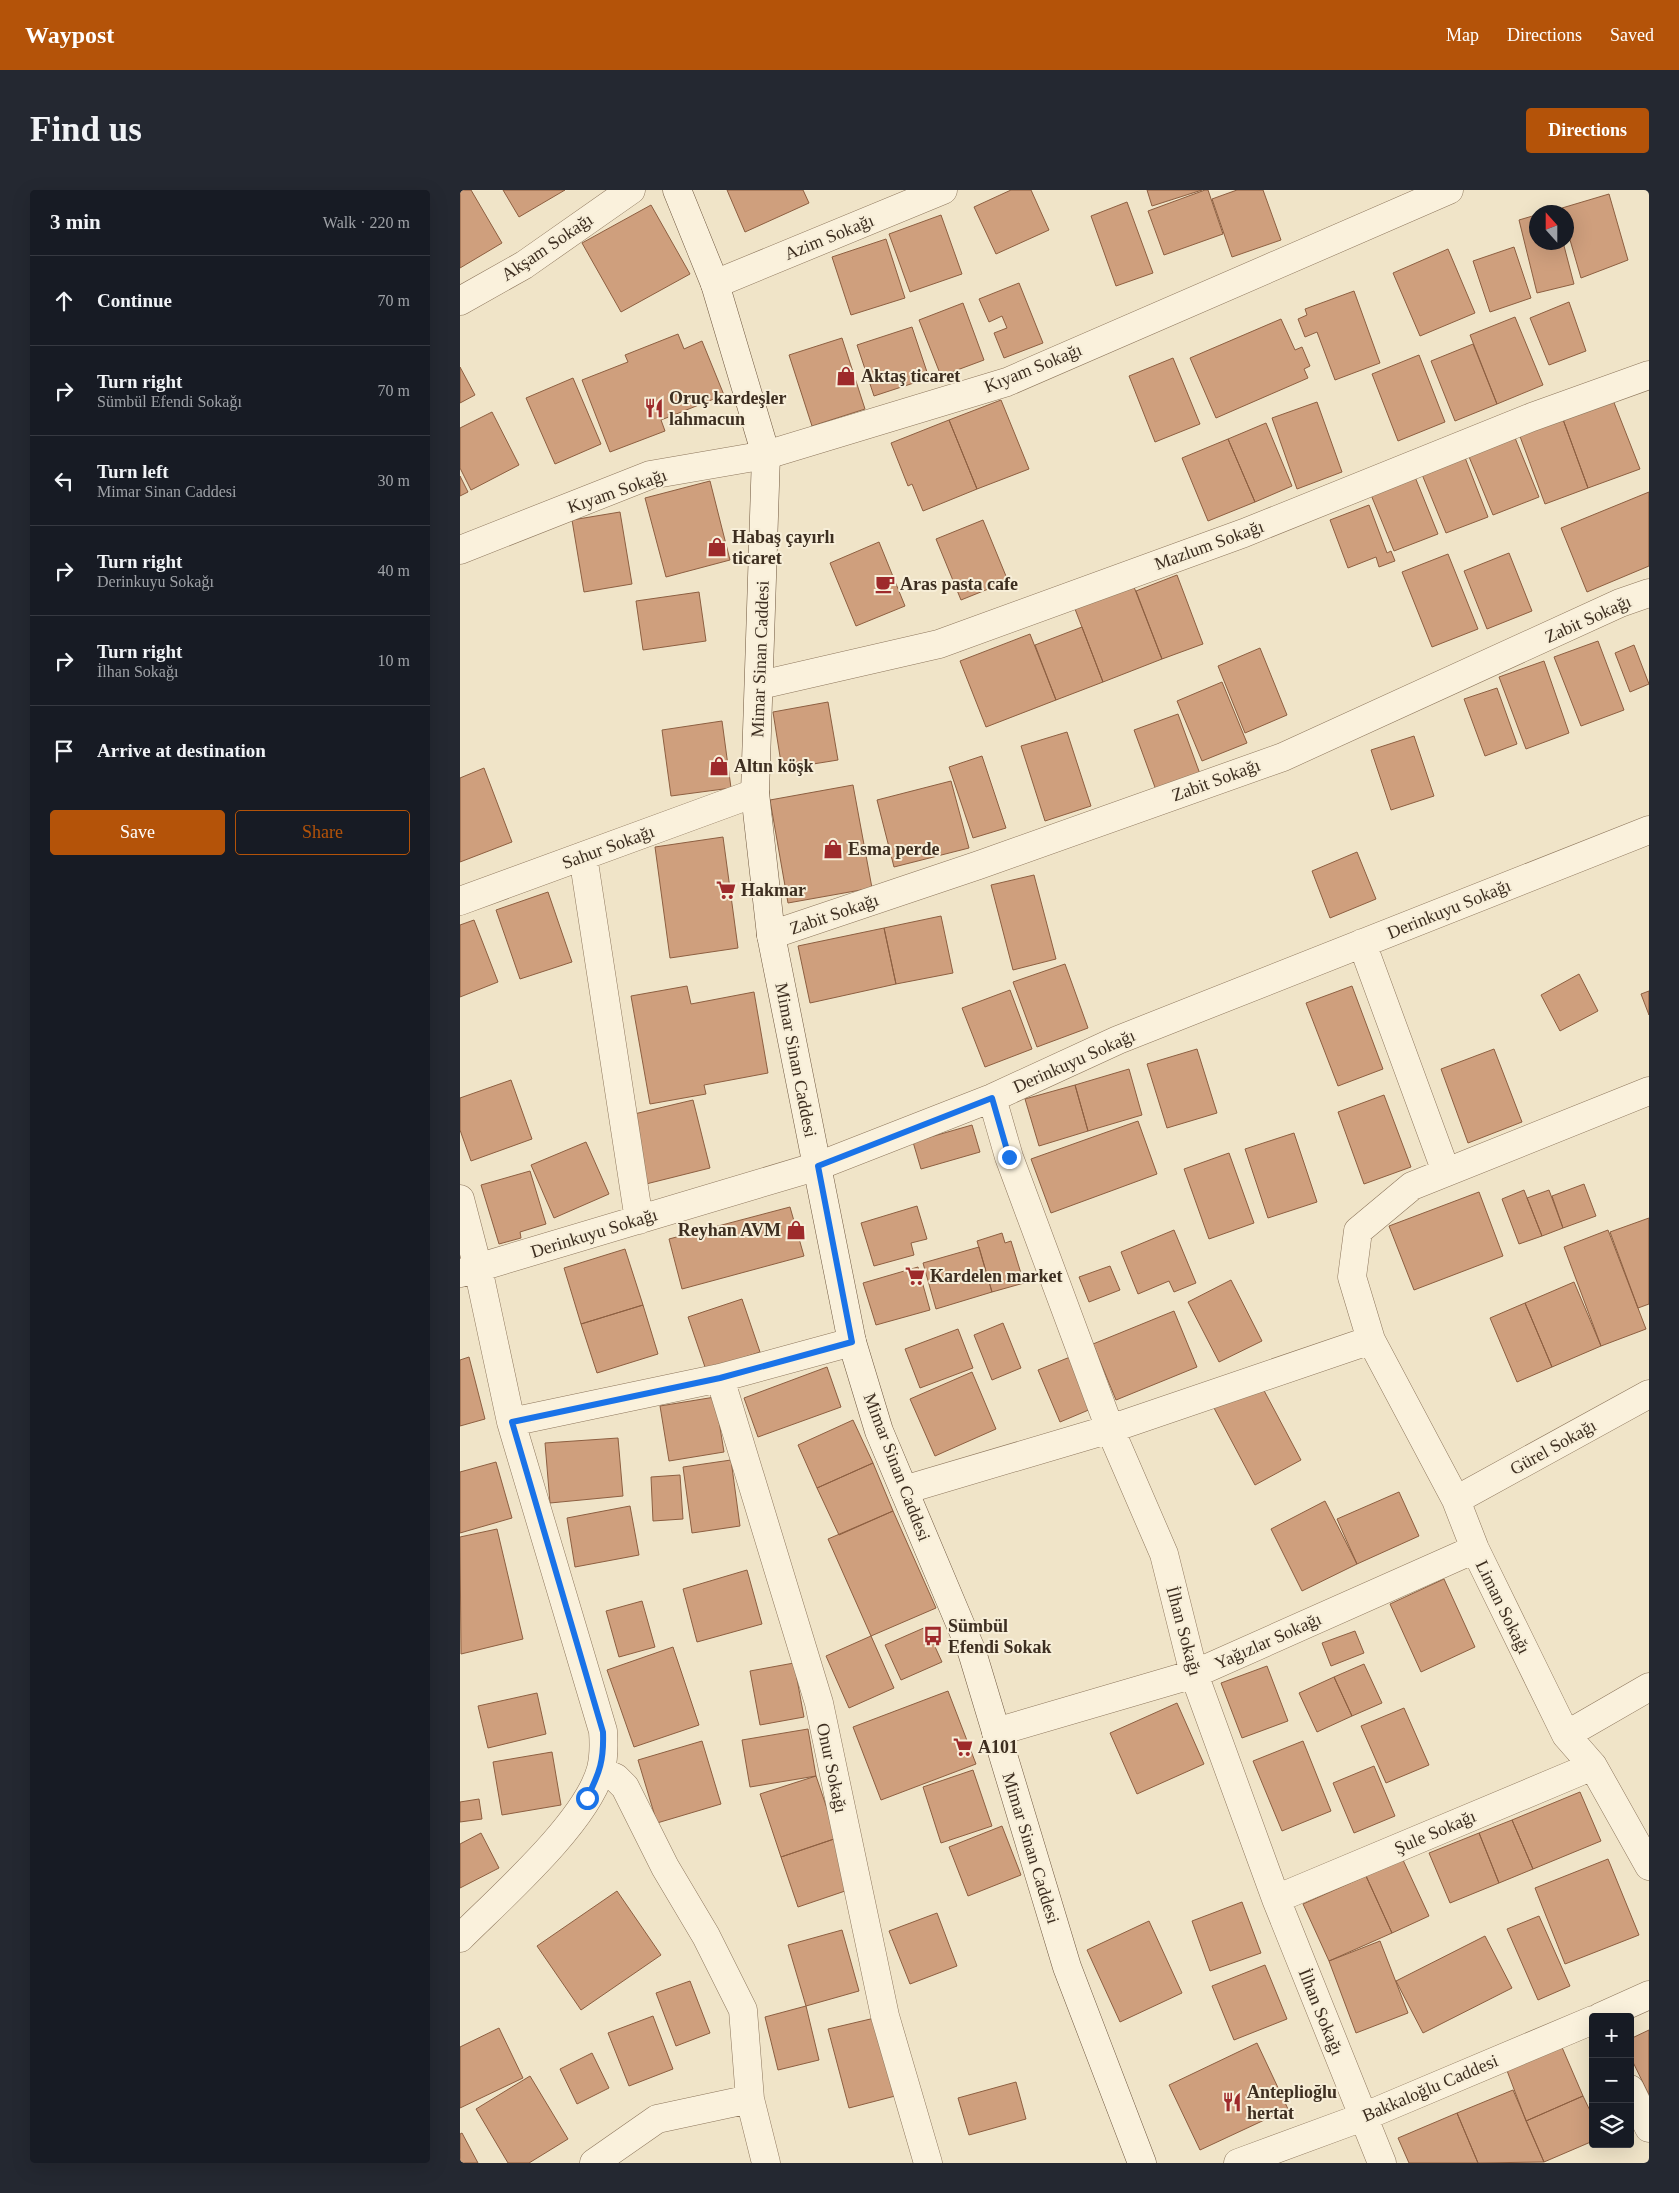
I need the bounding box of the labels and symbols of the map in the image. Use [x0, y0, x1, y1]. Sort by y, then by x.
north arrow [1529, 205, 1574, 250]
street label: Akşam Sokağı [498, 209, 596, 285]
street label: Azim Sokağı [781, 210, 877, 264]
street label: Kıyam Sokağı [981, 339, 1085, 397]
shop icon: Aktaş ticaret [835, 365, 857, 387]
place label: Aktaş ticaret [861, 366, 960, 386]
place label: Oruç kardeşler lahmacun [669, 388, 786, 429]
restaurant icon: Oruç kardeşler lahmacun [643, 397, 665, 419]
street label: Kıyam Sokağı [565, 465, 669, 517]
street label: Mazlum Sokağı [1152, 516, 1266, 574]
place label: Habaş çayırlı ticaret [732, 527, 835, 568]
shop icon: Habaş çayırlı ticaret [706, 536, 728, 558]
cafe icon: Aras pasta cafe [874, 573, 896, 595]
place label: Aras pasta cafe [900, 574, 1018, 594]
street label: Mimar Sinan Caddesi [747, 580, 773, 738]
street label: Zabit Sokağı [1542, 591, 1634, 647]
shop icon: Altın köşk [708, 755, 730, 777]
street label: Zabit Sokağı [1169, 755, 1263, 805]
place label: Altın köşk [734, 756, 814, 776]
street label: Sahur Sokağı [559, 821, 657, 873]
shop icon: Esma perde [822, 838, 844, 860]
place label: Esma perde [848, 839, 940, 859]
street label: Derinkuyu Sokağı [1384, 875, 1514, 943]
supermarket icon: Hakmar [715, 879, 737, 901]
place label: Hakmar [741, 880, 806, 900]
street label: Zabit Sokağı [787, 889, 881, 939]
street label: Mimar Sinan Caddesi [771, 981, 821, 1139]
street label: Derinkuyu Sokağı [1010, 1025, 1138, 1097]
route end [998, 1146, 1021, 1169]
street label: Derinkuyu Sokağı [528, 1204, 660, 1262]
shop icon: Reyhan AVM [785, 1219, 807, 1241]
place label: Reyhan AVM [678, 1220, 781, 1240]
supermarket icon: Kardelen market [904, 1265, 926, 1287]
place label: Kardelen market [930, 1266, 1062, 1286]
street label: Mimar Sinan Caddesi [860, 1390, 934, 1544]
street label: Gürel Sokağı [1506, 1415, 1600, 1479]
street label: Liman Sokağı [1472, 1557, 1534, 1657]
street label: İlhan Sokağı [1162, 1584, 1206, 1678]
street label: Yağızlar Sokağı [1212, 1609, 1324, 1673]
place label: Sümbül Efendi Sokak [948, 1616, 1052, 1657]
bus stop icon: Sümbül Efendi Sokak [922, 1625, 944, 1647]
street label: Onur Sokağı [813, 1721, 851, 1815]
supermarket icon: A101 [952, 1736, 974, 1758]
place label: A101 [978, 1737, 1018, 1757]
street label: Mimar Sinan Caddesi [998, 1770, 1064, 1926]
route start [576, 1787, 599, 1810]
street label: Şule Sokağı [1391, 1806, 1479, 1858]
street label: İlhan Sokağı [1295, 1966, 1347, 2058]
street label: Bakkaloğlu Caddesi [1359, 2050, 1501, 2126]
place label: Anteplioğlu hertat [1247, 2082, 1337, 2123]
restaurant icon: Anteplioğlu hertat [1221, 2091, 1243, 2113]

